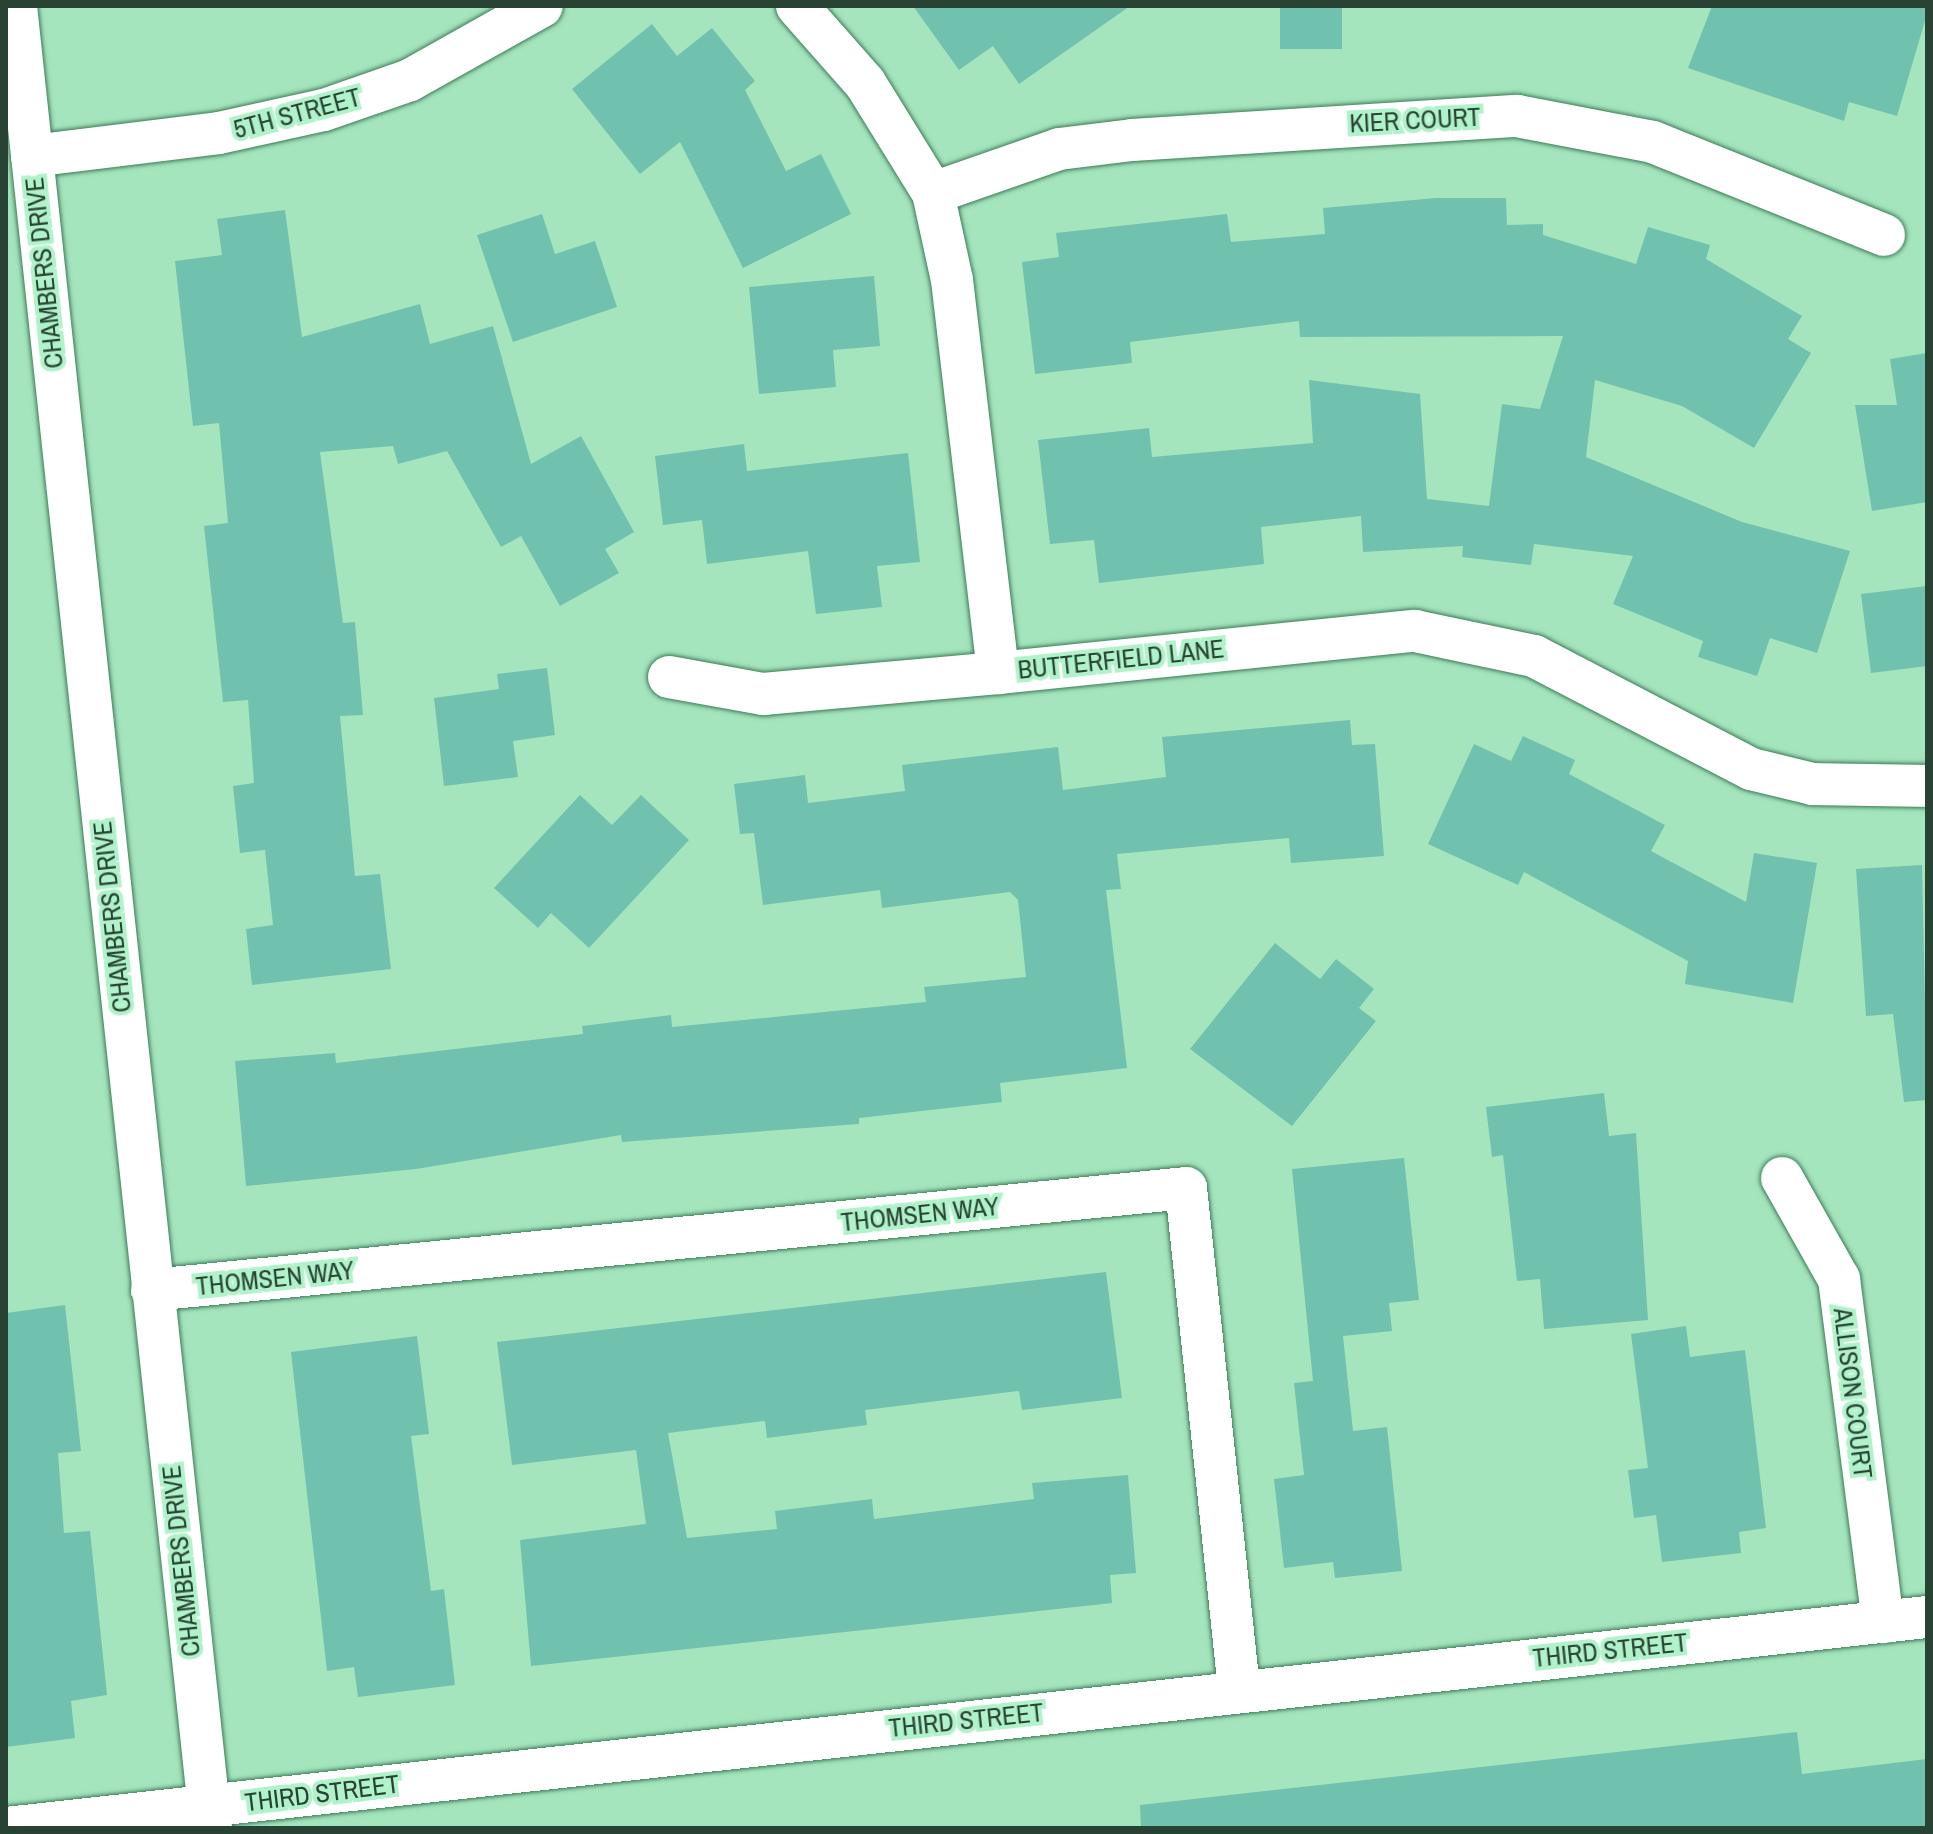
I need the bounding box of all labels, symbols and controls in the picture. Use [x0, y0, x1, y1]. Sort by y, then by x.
street label: 5TH STREET [230, 81, 364, 145]
street label: KIER COURT [1349, 101, 1481, 139]
street label: CHAMBERS DRIVE [18, 176, 70, 370]
street label: BUTTERFIELD LANE [1016, 633, 1226, 685]
street label: CHAMBERS DRIVE [86, 820, 138, 1014]
street label: THOMSEN WAY [839, 1190, 1001, 1238]
street label: THOMSEN WAY [194, 1254, 356, 1302]
street label: ALLISON COURT [1827, 1306, 1879, 1480]
street label: CHAMBERS DRIVE [155, 1464, 207, 1658]
street label: THIRD STREET [1531, 1626, 1689, 1674]
street label: THIRD STREET [887, 1696, 1045, 1744]
street label: THIRD STREET [243, 1768, 401, 1818]

